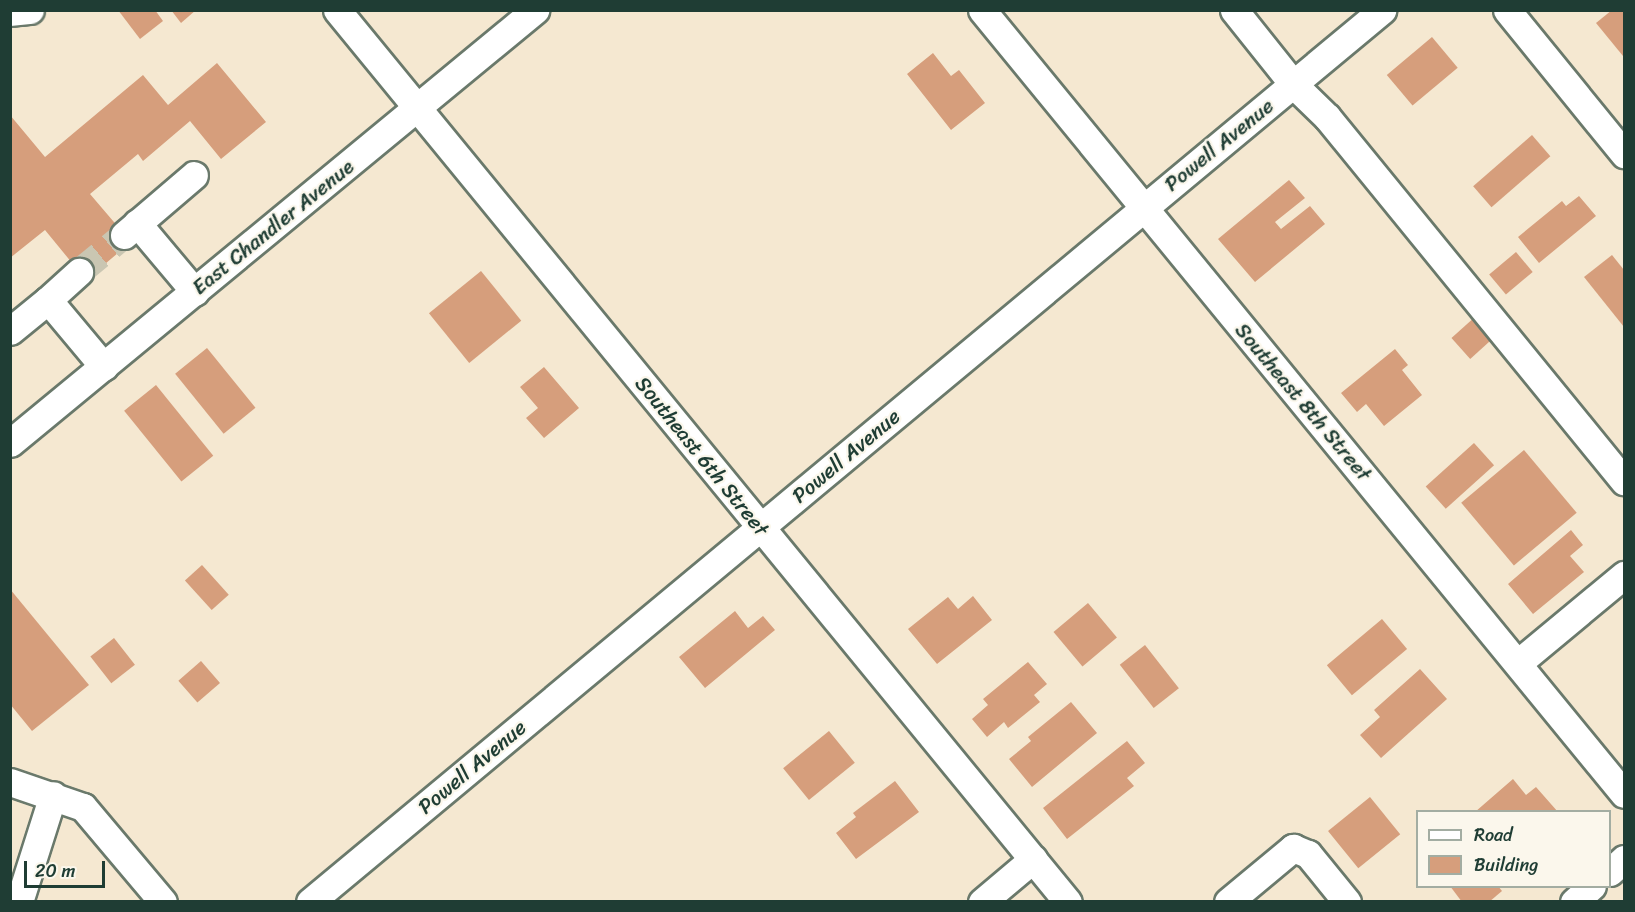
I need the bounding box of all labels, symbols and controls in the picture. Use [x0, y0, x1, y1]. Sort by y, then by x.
street label: Powell Avenue [1159, 93, 1279, 197]
street label: East Chandler Avenue [187, 154, 359, 300]
street label: Southeast 8th Street [1230, 318, 1376, 486]
street label: Southeast 6th Street [630, 371, 774, 541]
street label: Powell Avenue [787, 404, 905, 508]
street label: Powell Avenue [413, 715, 531, 819]
legend [1416, 810, 1611, 888]
text: Road [1474, 819, 1513, 851]
scale bar [27, 849, 108, 887]
text: Building [1474, 849, 1538, 881]
text: 20 m [35, 855, 75, 887]

